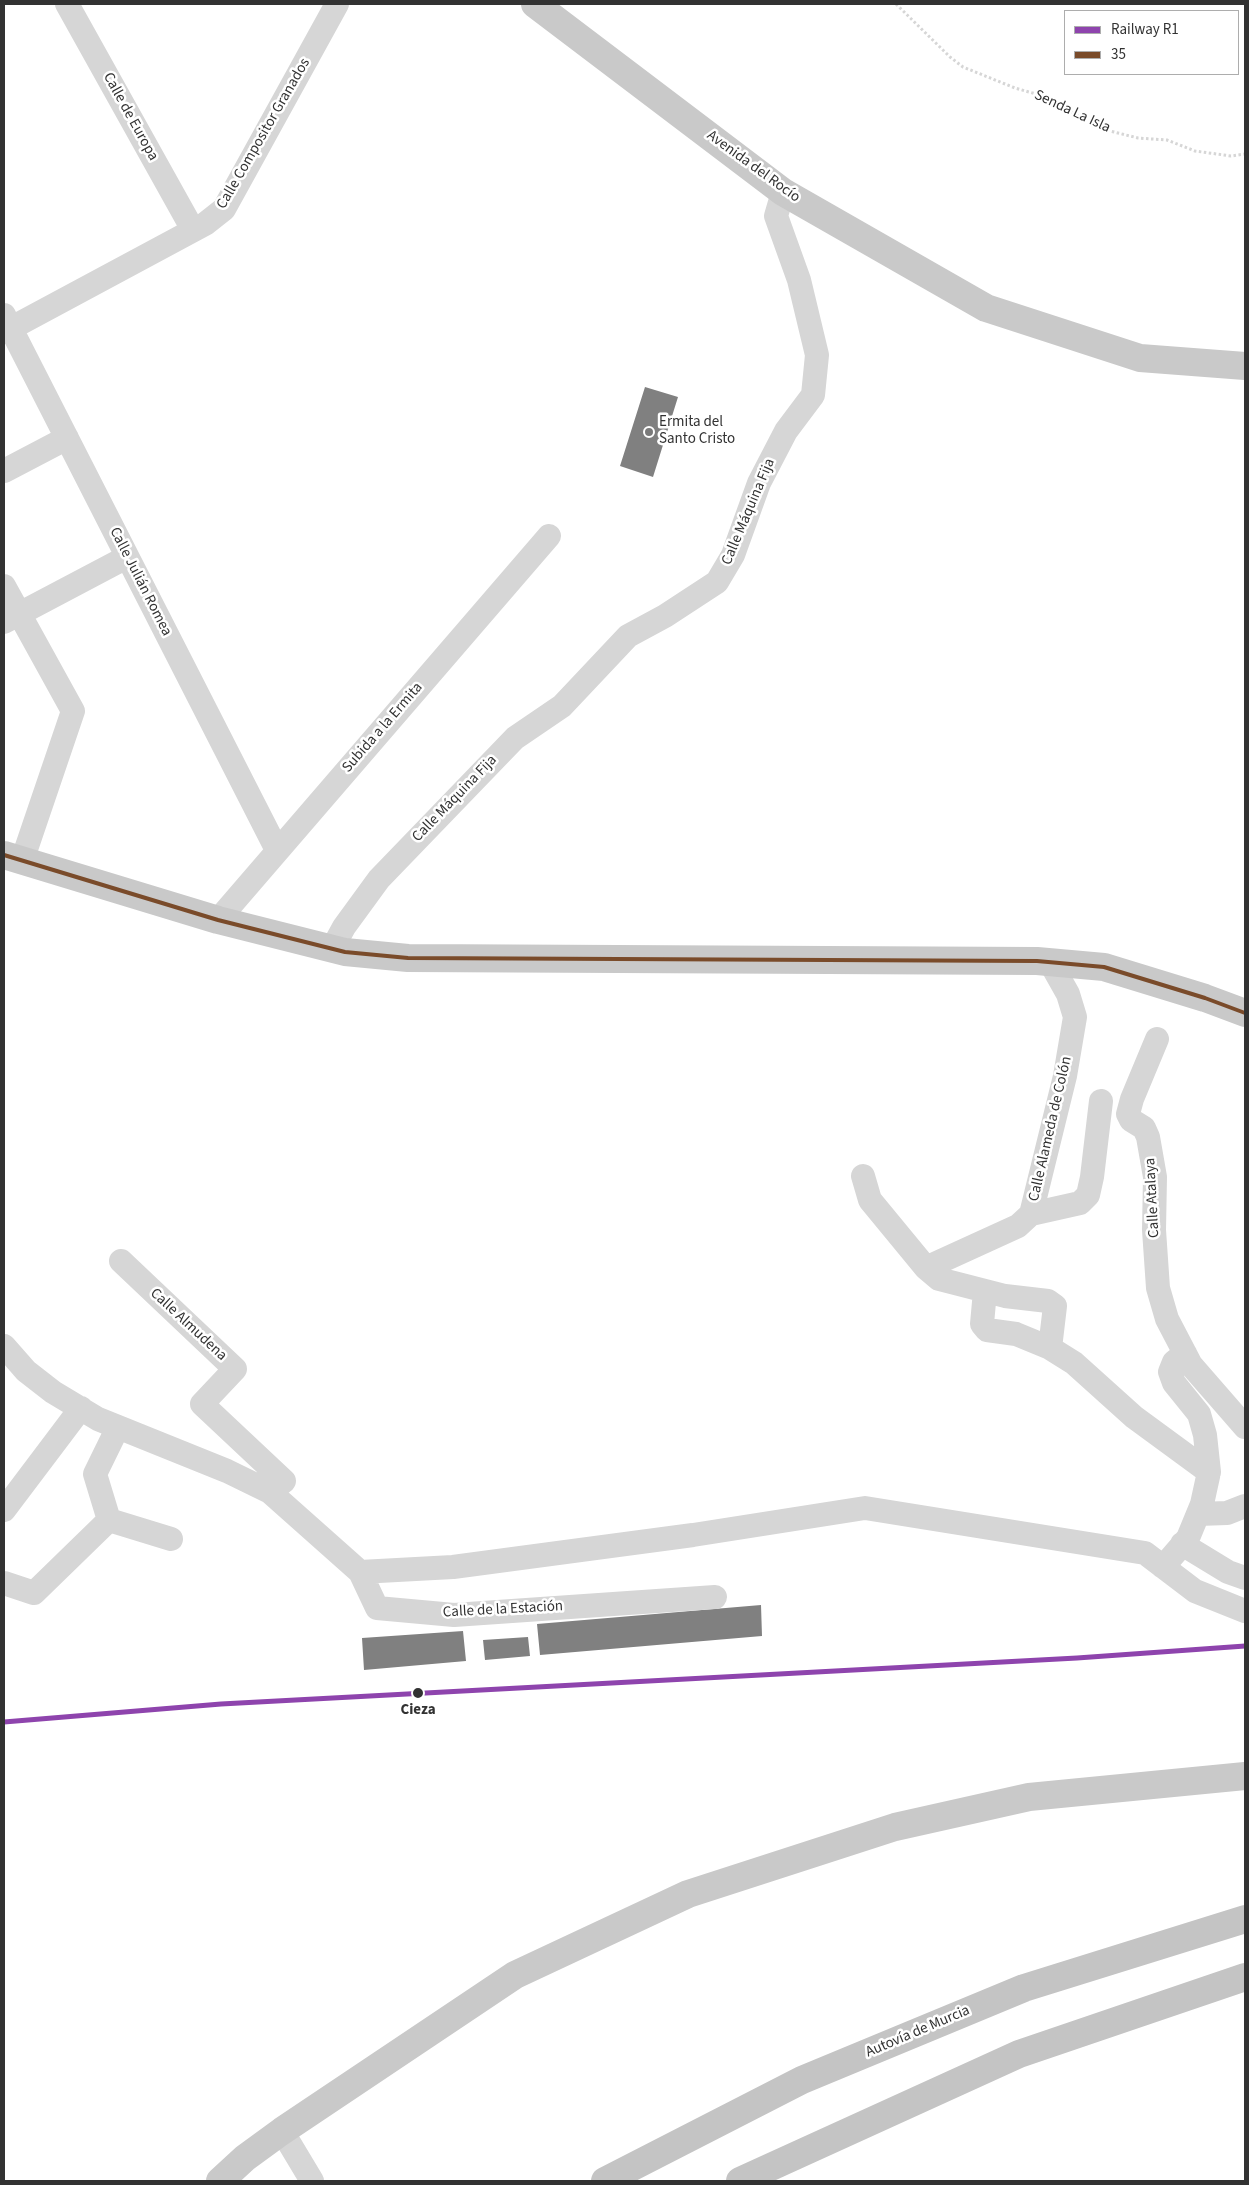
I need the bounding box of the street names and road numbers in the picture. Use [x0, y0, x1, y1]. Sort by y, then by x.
street label: Calle Compositor Granados [213, 55, 315, 213]
street label: Calle de Europa [98, 70, 162, 164]
street label: Senda La Isla [1031, 87, 1113, 137]
street label: Avenida del Rocío [703, 127, 803, 207]
street label: Calle Máquina Fija [718, 456, 780, 568]
street label: Calle Julián Romea [105, 525, 175, 639]
street label: Subida a la Ermita [339, 679, 427, 777]
street label: Calle Máquina Fija [409, 752, 501, 846]
street label: Calle Alameda de Colón [1026, 1055, 1076, 1203]
street label: Calle Atalaya [1142, 1158, 1164, 1238]
street label: Calle Almudena [146, 1285, 230, 1365]
street label: Calle de la Estación [442, 1598, 564, 1622]
street label: Autovía de Murcia [863, 2002, 973, 2062]

